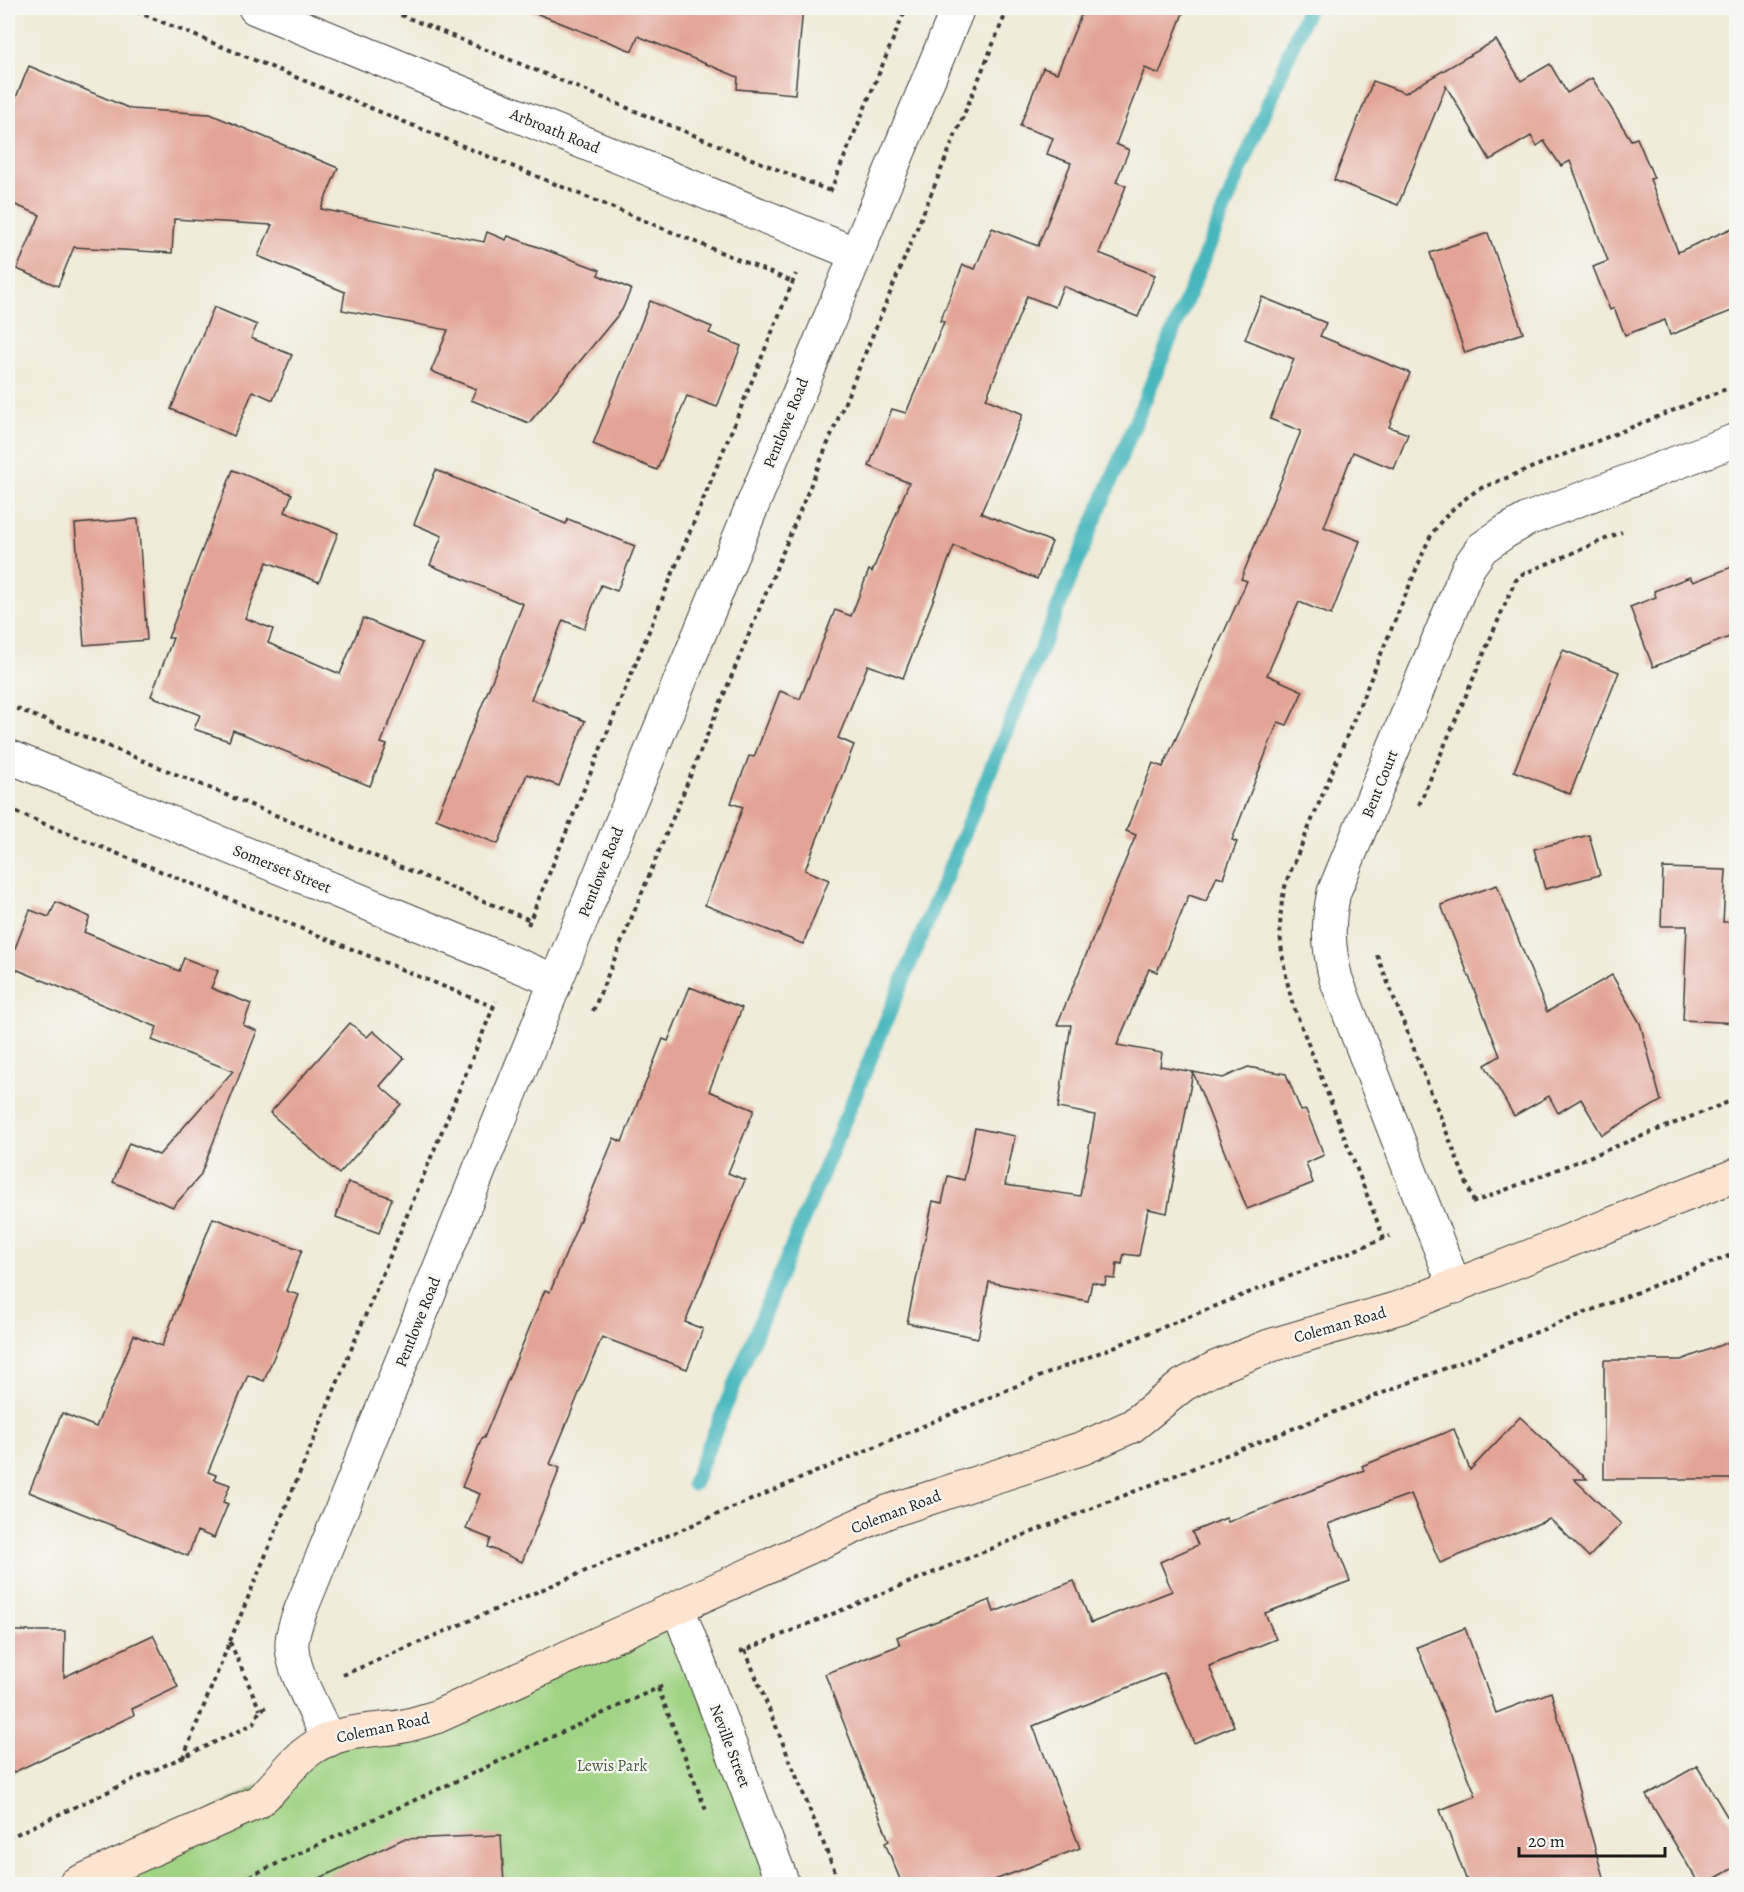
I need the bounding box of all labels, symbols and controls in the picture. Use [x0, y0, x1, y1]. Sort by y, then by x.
street label: Arbroath Road [506, 103, 604, 159]
street label: Pentlowe Road [758, 374, 814, 471]
street label: Bent Court [1356, 747, 1404, 821]
street label: Pentlowe Road [573, 823, 629, 920]
street label: Somerset Street [230, 839, 334, 899]
street label: Pentlowe Road [390, 1273, 446, 1370]
street label: Coleman Road [1291, 1301, 1389, 1349]
street label: Coleman Road [848, 1485, 945, 1539]
street label: Neville Street [704, 1701, 756, 1791]
street label: Coleman Road [334, 1707, 432, 1749]
park label: Lewis Park [577, 1755, 647, 1777]
scale bar [1519, 1820, 1664, 1858]
text: 20 m [1528, 1829, 1565, 1853]

